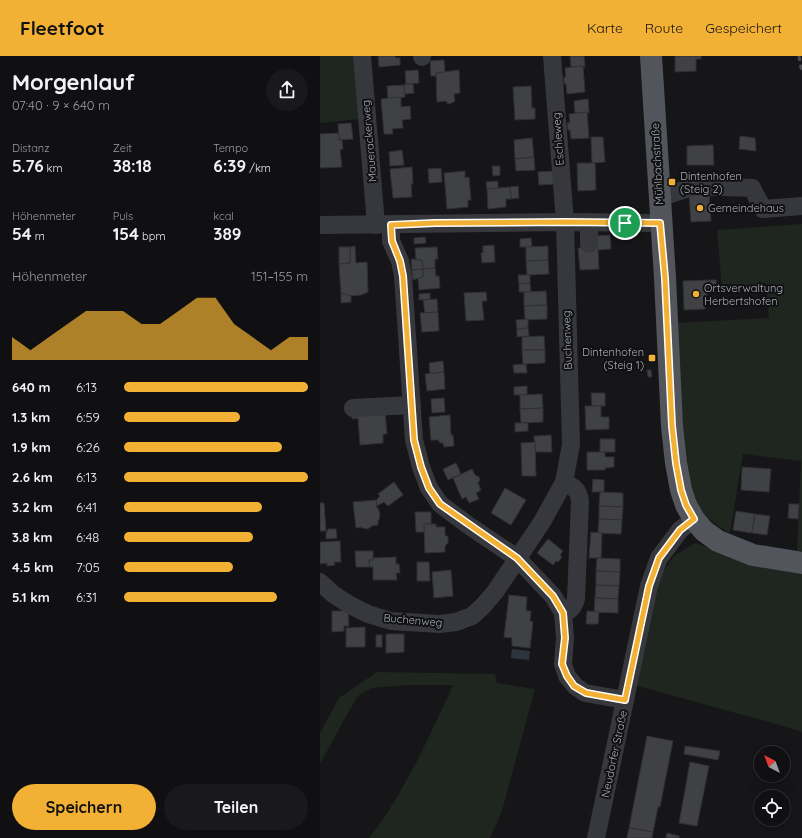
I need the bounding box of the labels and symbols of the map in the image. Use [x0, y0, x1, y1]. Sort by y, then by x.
street label: Mauerackerweg [358, 99, 380, 183]
street label: Eschleweg [549, 112, 567, 166]
street label: Mühlbachstraße [648, 123, 666, 205]
place label: Dintenhofen (Steig 2) [680, 169, 742, 196]
marker: Dintenhofen (Steig 2) [667, 177, 677, 187]
place label: Gemeindehaus [708, 201, 784, 215]
marker: Gemeindehaus [695, 203, 705, 213]
pin [608, 206, 642, 240]
place label: Ortsverwaltung Herbertshofen [704, 281, 783, 308]
marker: Ortsverwaltung Herbertshofen [691, 289, 701, 299]
street label: Buchenweg [559, 310, 575, 370]
place label: Dintenhofen (Steig 1) [582, 345, 644, 372]
marker: Dintenhofen (Steig 1) [647, 353, 657, 363]
street label: Buchenweg [383, 610, 443, 630]
street label: Neudorfer Straße [598, 709, 630, 799]
north arrow [754, 746, 790, 782]

